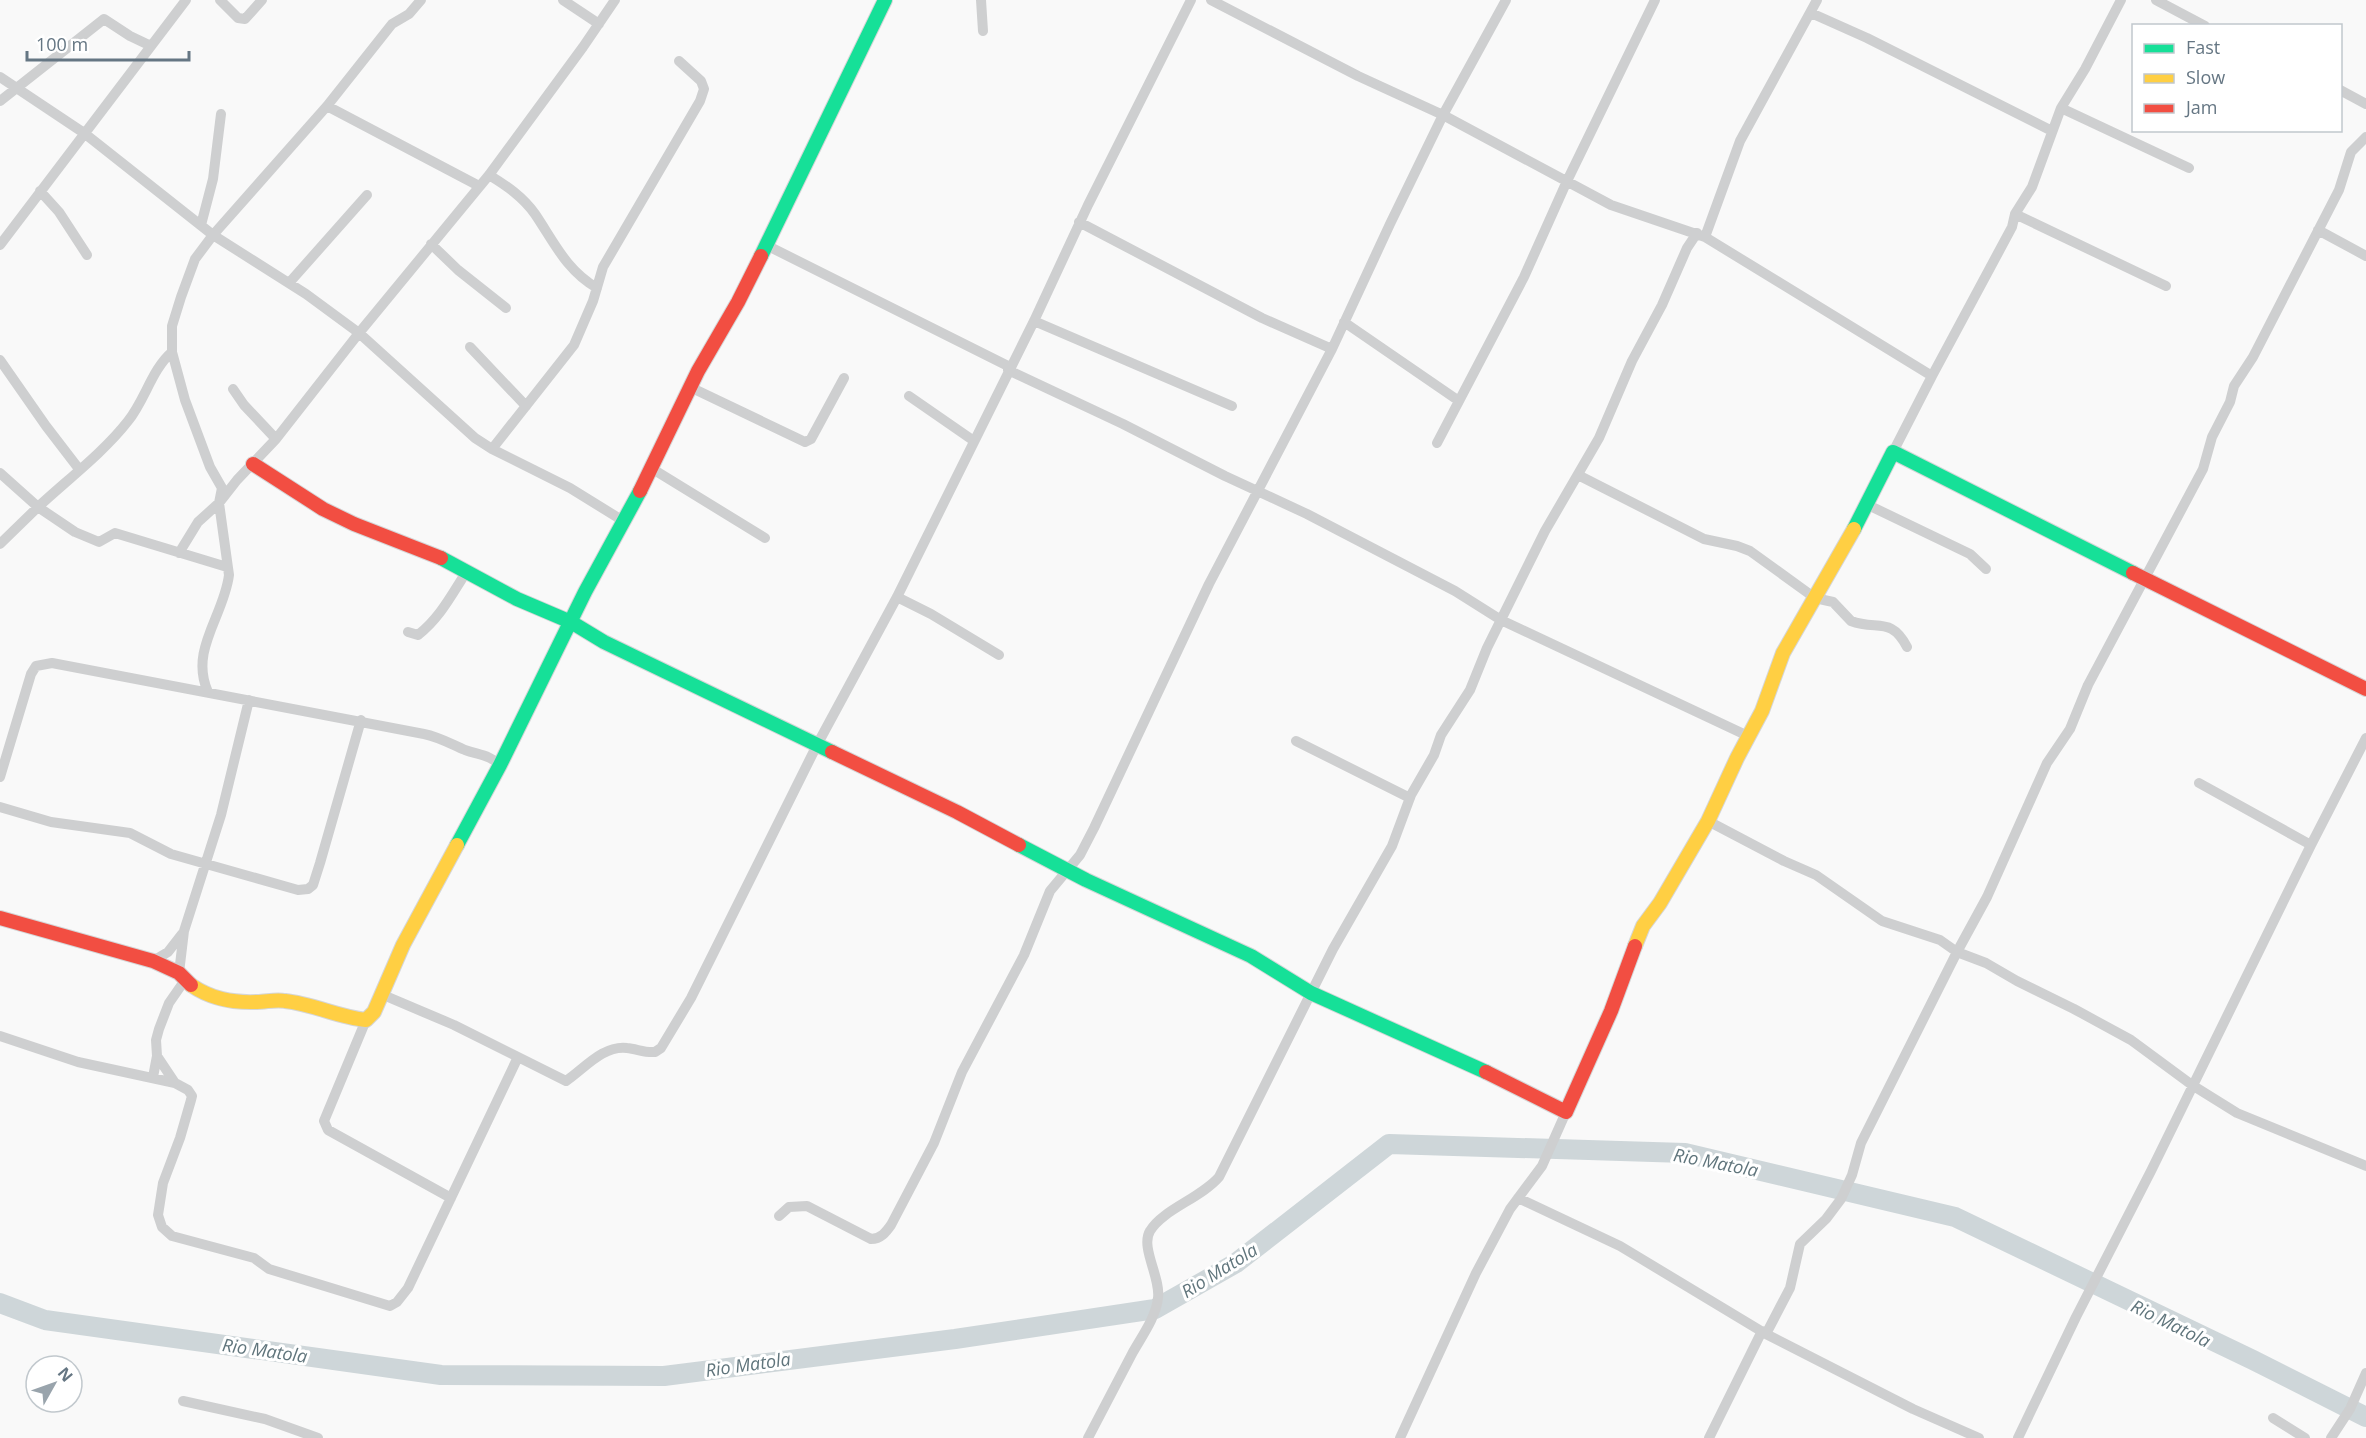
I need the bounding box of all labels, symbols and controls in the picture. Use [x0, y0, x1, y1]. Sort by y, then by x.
scale bar [27, 24, 189, 62]
legend [2132, 24, 2342, 132]
text: 100 m [36, 32, 88, 56]
text: Fast [2186, 35, 2220, 59]
text: Slow [2186, 65, 2225, 89]
text: Jam [2184, 95, 2218, 119]
water label: Rio Matola [1672, 1142, 1760, 1182]
water label: Rio Matola [1176, 1237, 1262, 1303]
water label: Rio Matola [2127, 1293, 2215, 1353]
water label: Rio Matola [221, 1332, 309, 1368]
water label: Rio Matola [704, 1346, 792, 1382]
north arrow [24, 1354, 84, 1414]
text: N [53, 1362, 78, 1386]

